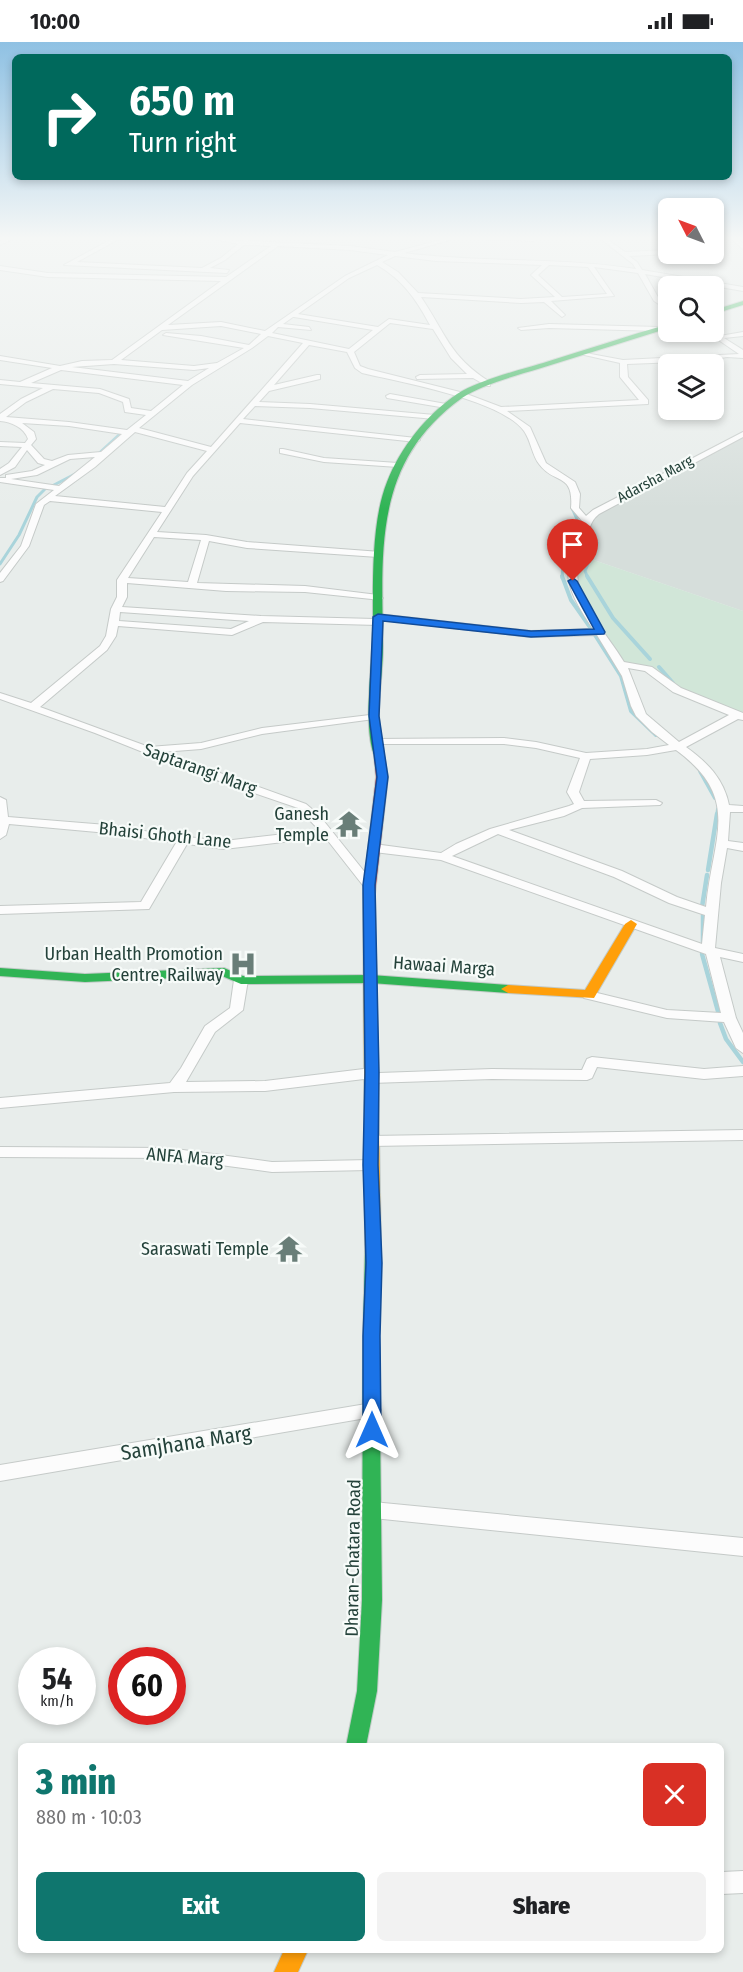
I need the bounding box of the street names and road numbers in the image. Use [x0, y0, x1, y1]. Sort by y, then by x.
street label: Adarsha Marg [614, 451, 696, 507]
street label: Saptarangi Marg [140, 738, 260, 800]
street label: Bhaisi Ghoth Lane [98, 817, 232, 853]
street label: Hawaai Marga [392, 951, 496, 981]
street label: ANFA Marg [146, 1143, 225, 1171]
street label: Samjhana Marg [119, 1420, 253, 1466]
street label: Dharan-Chatara Road [341, 1479, 365, 1637]

